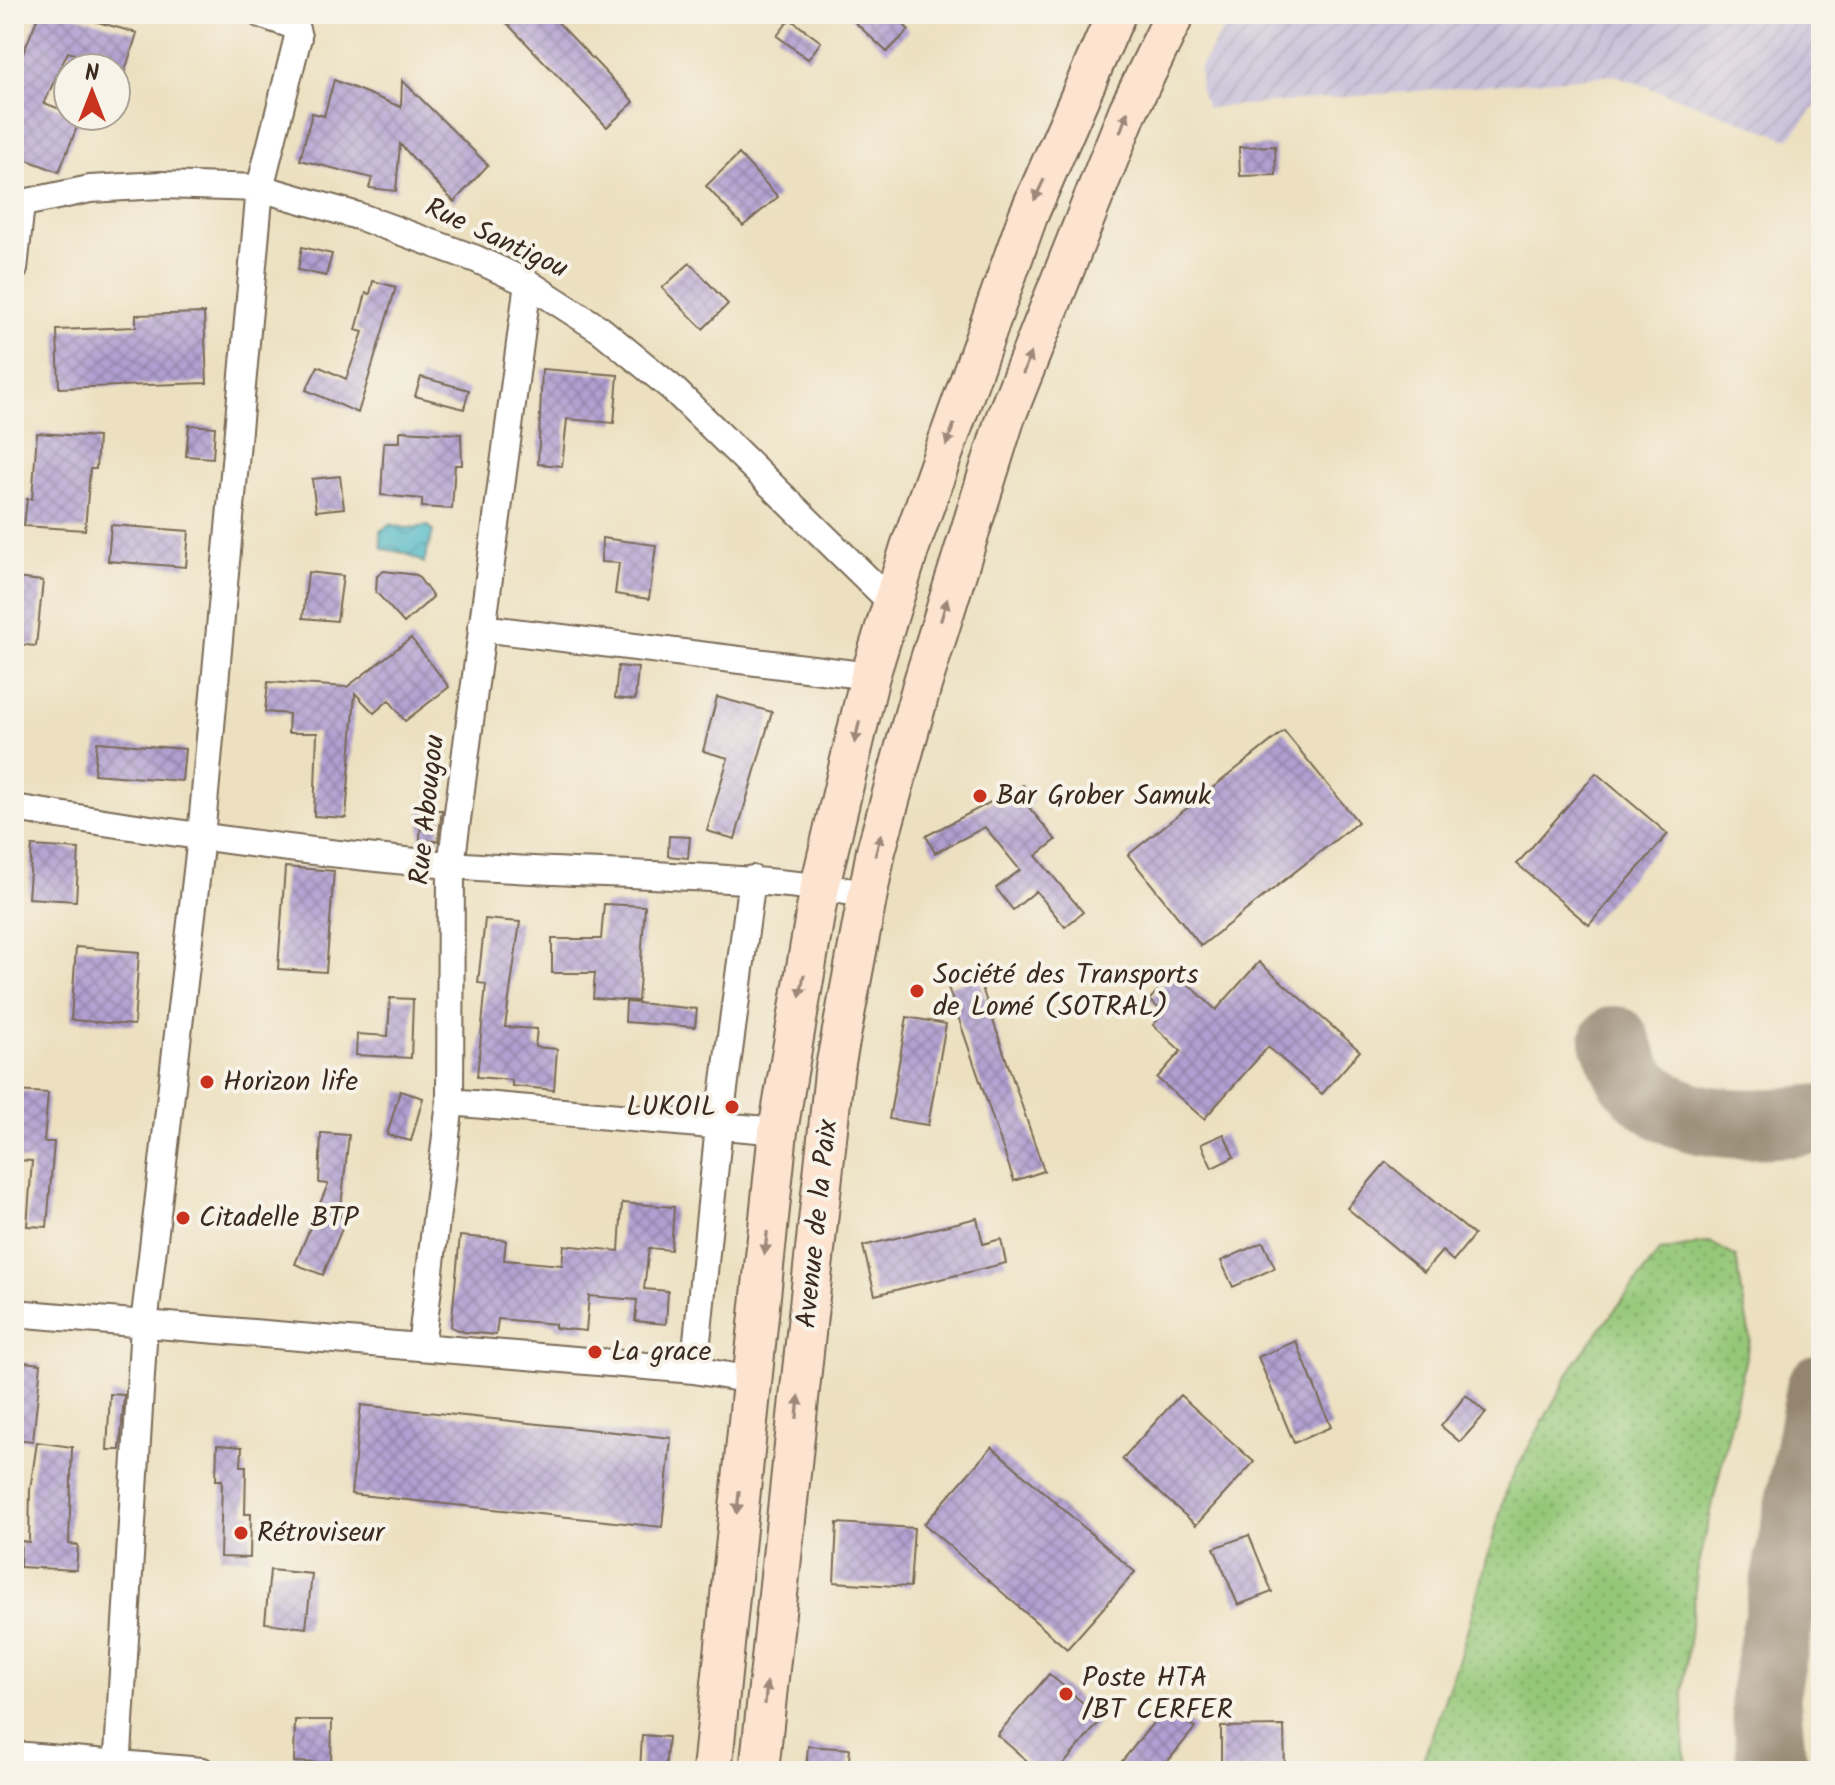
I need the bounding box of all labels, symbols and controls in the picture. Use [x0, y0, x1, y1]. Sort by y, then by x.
north arrow [52, 52, 132, 132]
text: N [85, 57, 99, 92]
one-way arrow [1118, 110, 1131, 134]
one-way arrow [1033, 179, 1046, 202]
street label: Rue Santigou [417, 186, 575, 292]
one-way arrow [1021, 351, 1034, 375]
one-way arrow [944, 423, 956, 447]
one-way arrow [938, 597, 951, 621]
one-way arrow [850, 719, 862, 744]
street label: Rue Abougou [398, 733, 458, 887]
place label: Bar Grober Samuk [996, 774, 1212, 819]
marker: Bar Grober Samuk [971, 787, 989, 805]
one-way arrow [872, 833, 884, 858]
place label: Société des Transports de Lomé (SOTRAL) [933, 953, 1198, 1030]
one-way arrow [796, 974, 808, 999]
marker: Société des Transports de Lomé (SOTRAL) [908, 982, 926, 1000]
place label: Horizon life [223, 1060, 359, 1105]
marker: Horizon life [198, 1073, 216, 1091]
place label: LUKOIL [626, 1085, 716, 1130]
marker: LUKOIL [723, 1098, 741, 1116]
street label: Avenue de la Paix [785, 1116, 851, 1331]
place label: Citadelle BTP [199, 1196, 359, 1241]
marker: Citadelle BTP [174, 1209, 192, 1227]
one-way arrow [760, 1231, 773, 1256]
place label: La grace [611, 1330, 712, 1375]
marker: La grace [586, 1343, 604, 1361]
one-way arrow [792, 1394, 805, 1419]
one-way arrow [732, 1490, 745, 1515]
place label: Rétroviseur [257, 1511, 386, 1556]
marker: Rétroviseur [232, 1524, 250, 1542]
place label: Poste HTA /BT CERFER [1082, 1656, 1233, 1733]
one-way arrow [760, 1680, 773, 1705]
marker: Poste HTA /BT CERFER [1057, 1685, 1075, 1703]

